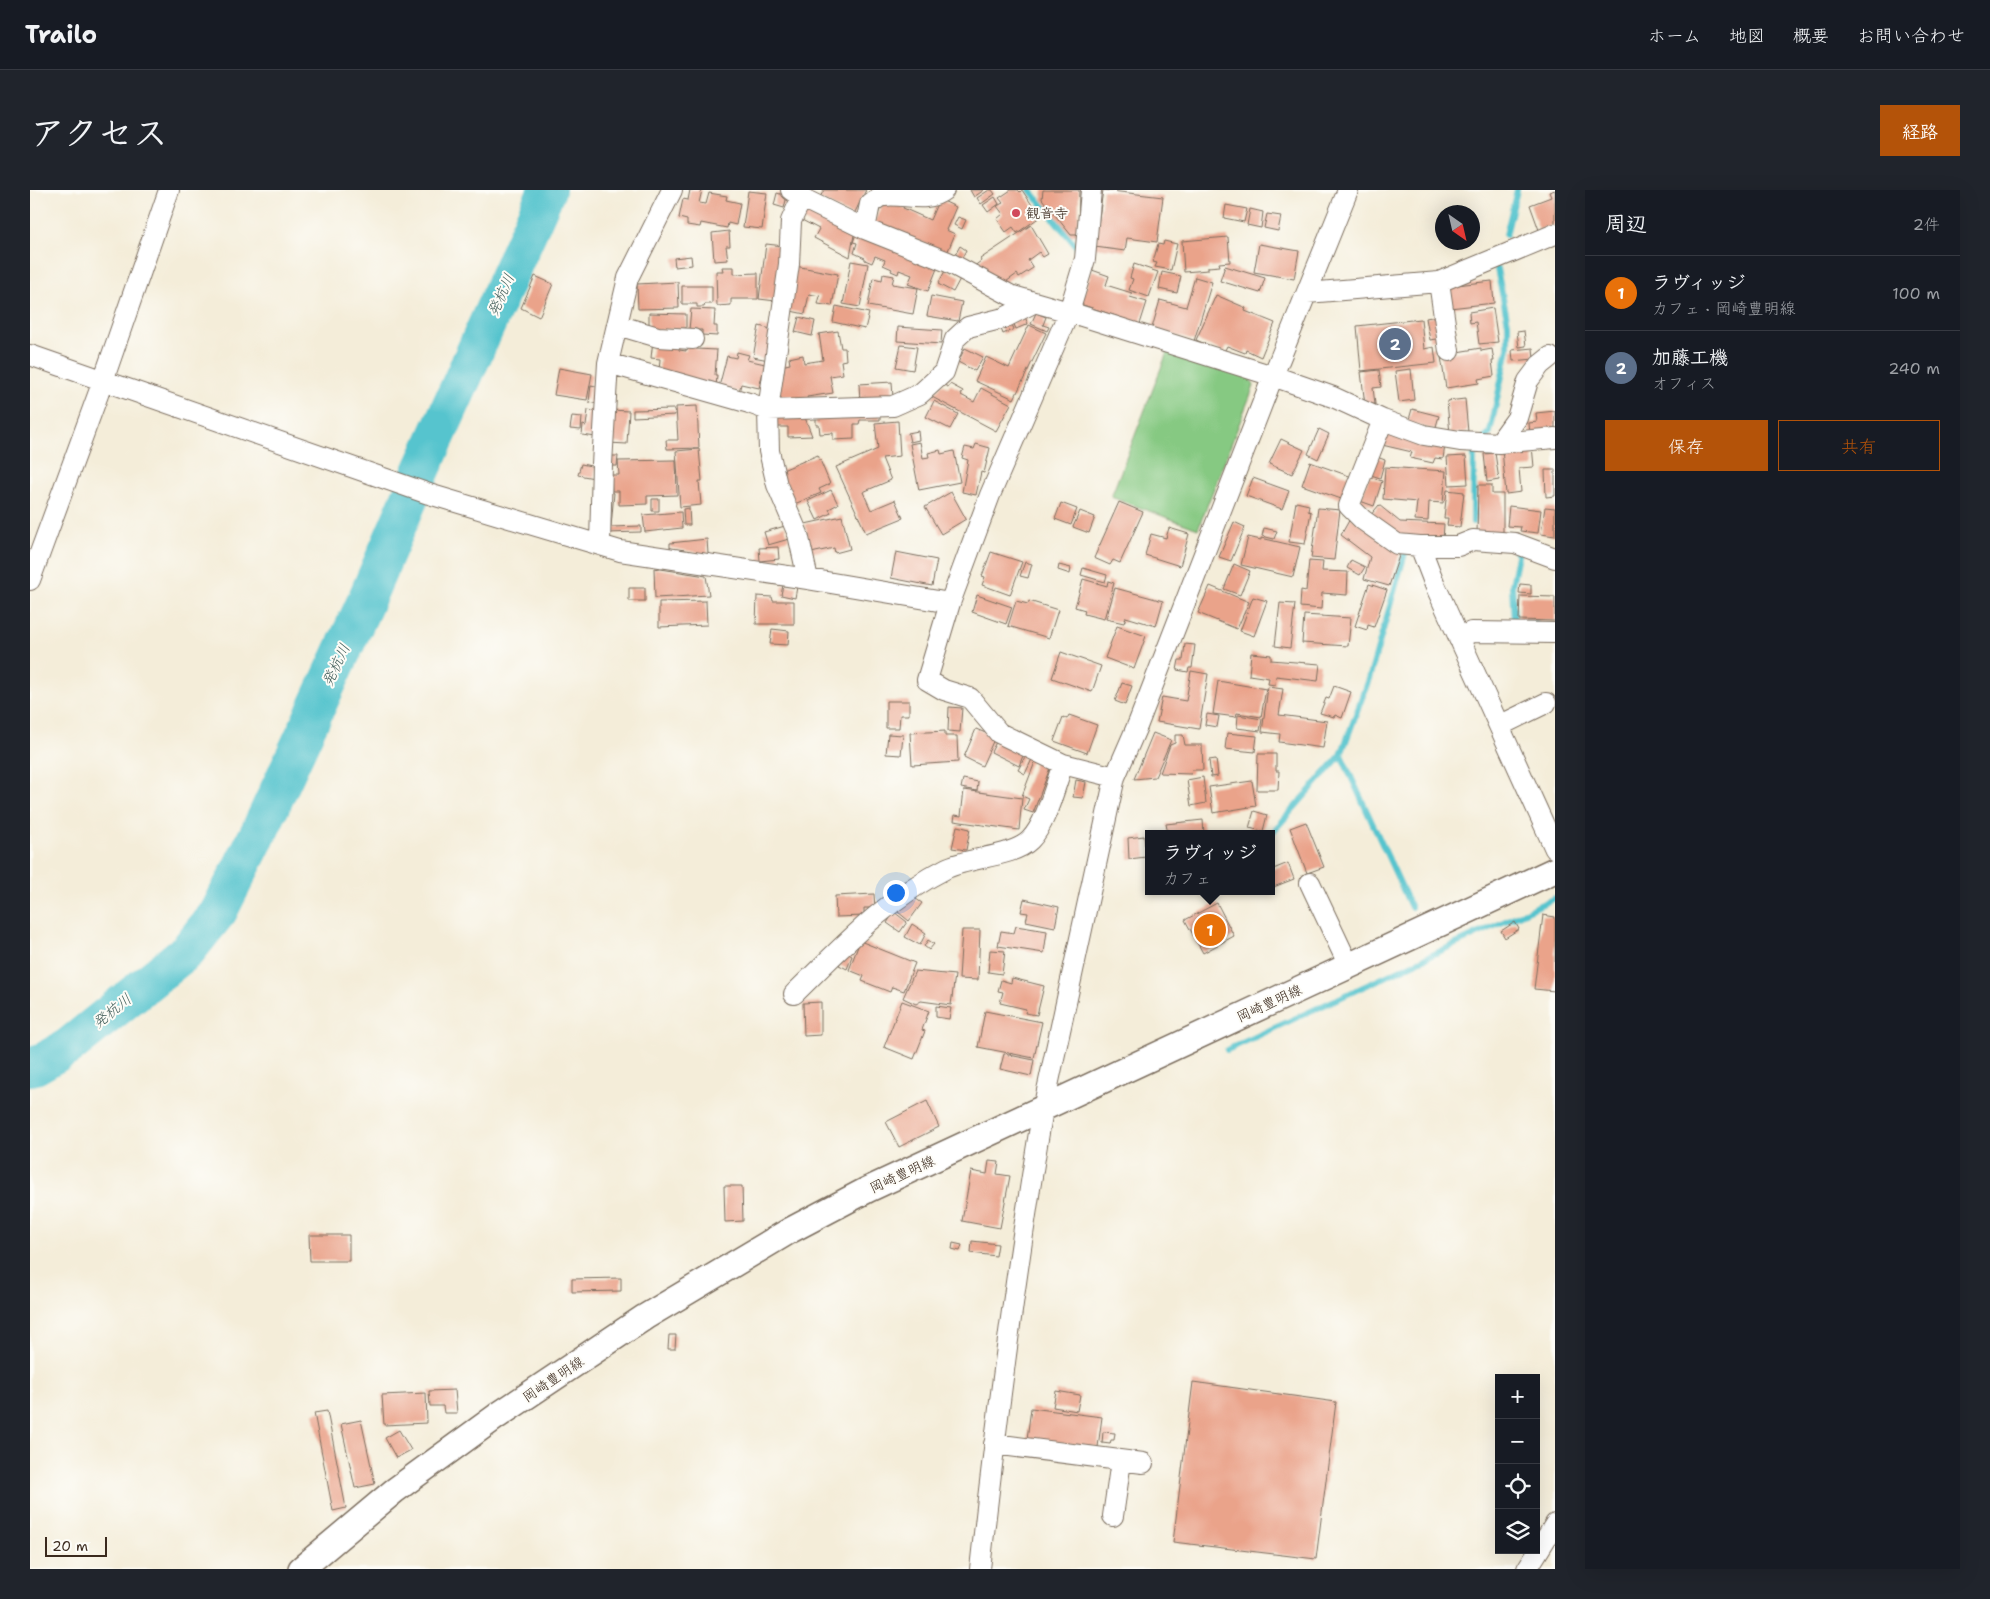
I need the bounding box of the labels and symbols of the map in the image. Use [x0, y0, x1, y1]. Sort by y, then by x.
place label: 観音寺 [1026, 204, 1068, 222]
north arrow [1435, 205, 1480, 250]
marker: 観音寺 [1010, 207, 1022, 219]
water label: 発杭川 [483, 270, 519, 320]
pin: 2 [1379, 325, 1411, 363]
water label: 発杭川 [317, 640, 355, 690]
your location [883, 880, 909, 906]
pin: 1 [1194, 911, 1226, 949]
street label: 岡崎豊明線 [1233, 980, 1305, 1026]
water label: 発杭川 [88, 989, 136, 1033]
street label: 岡崎豊明線 [866, 1151, 938, 1197]
street label: 岡崎豊明線 [519, 1352, 587, 1406]
scale bar [45, 1534, 108, 1557]

